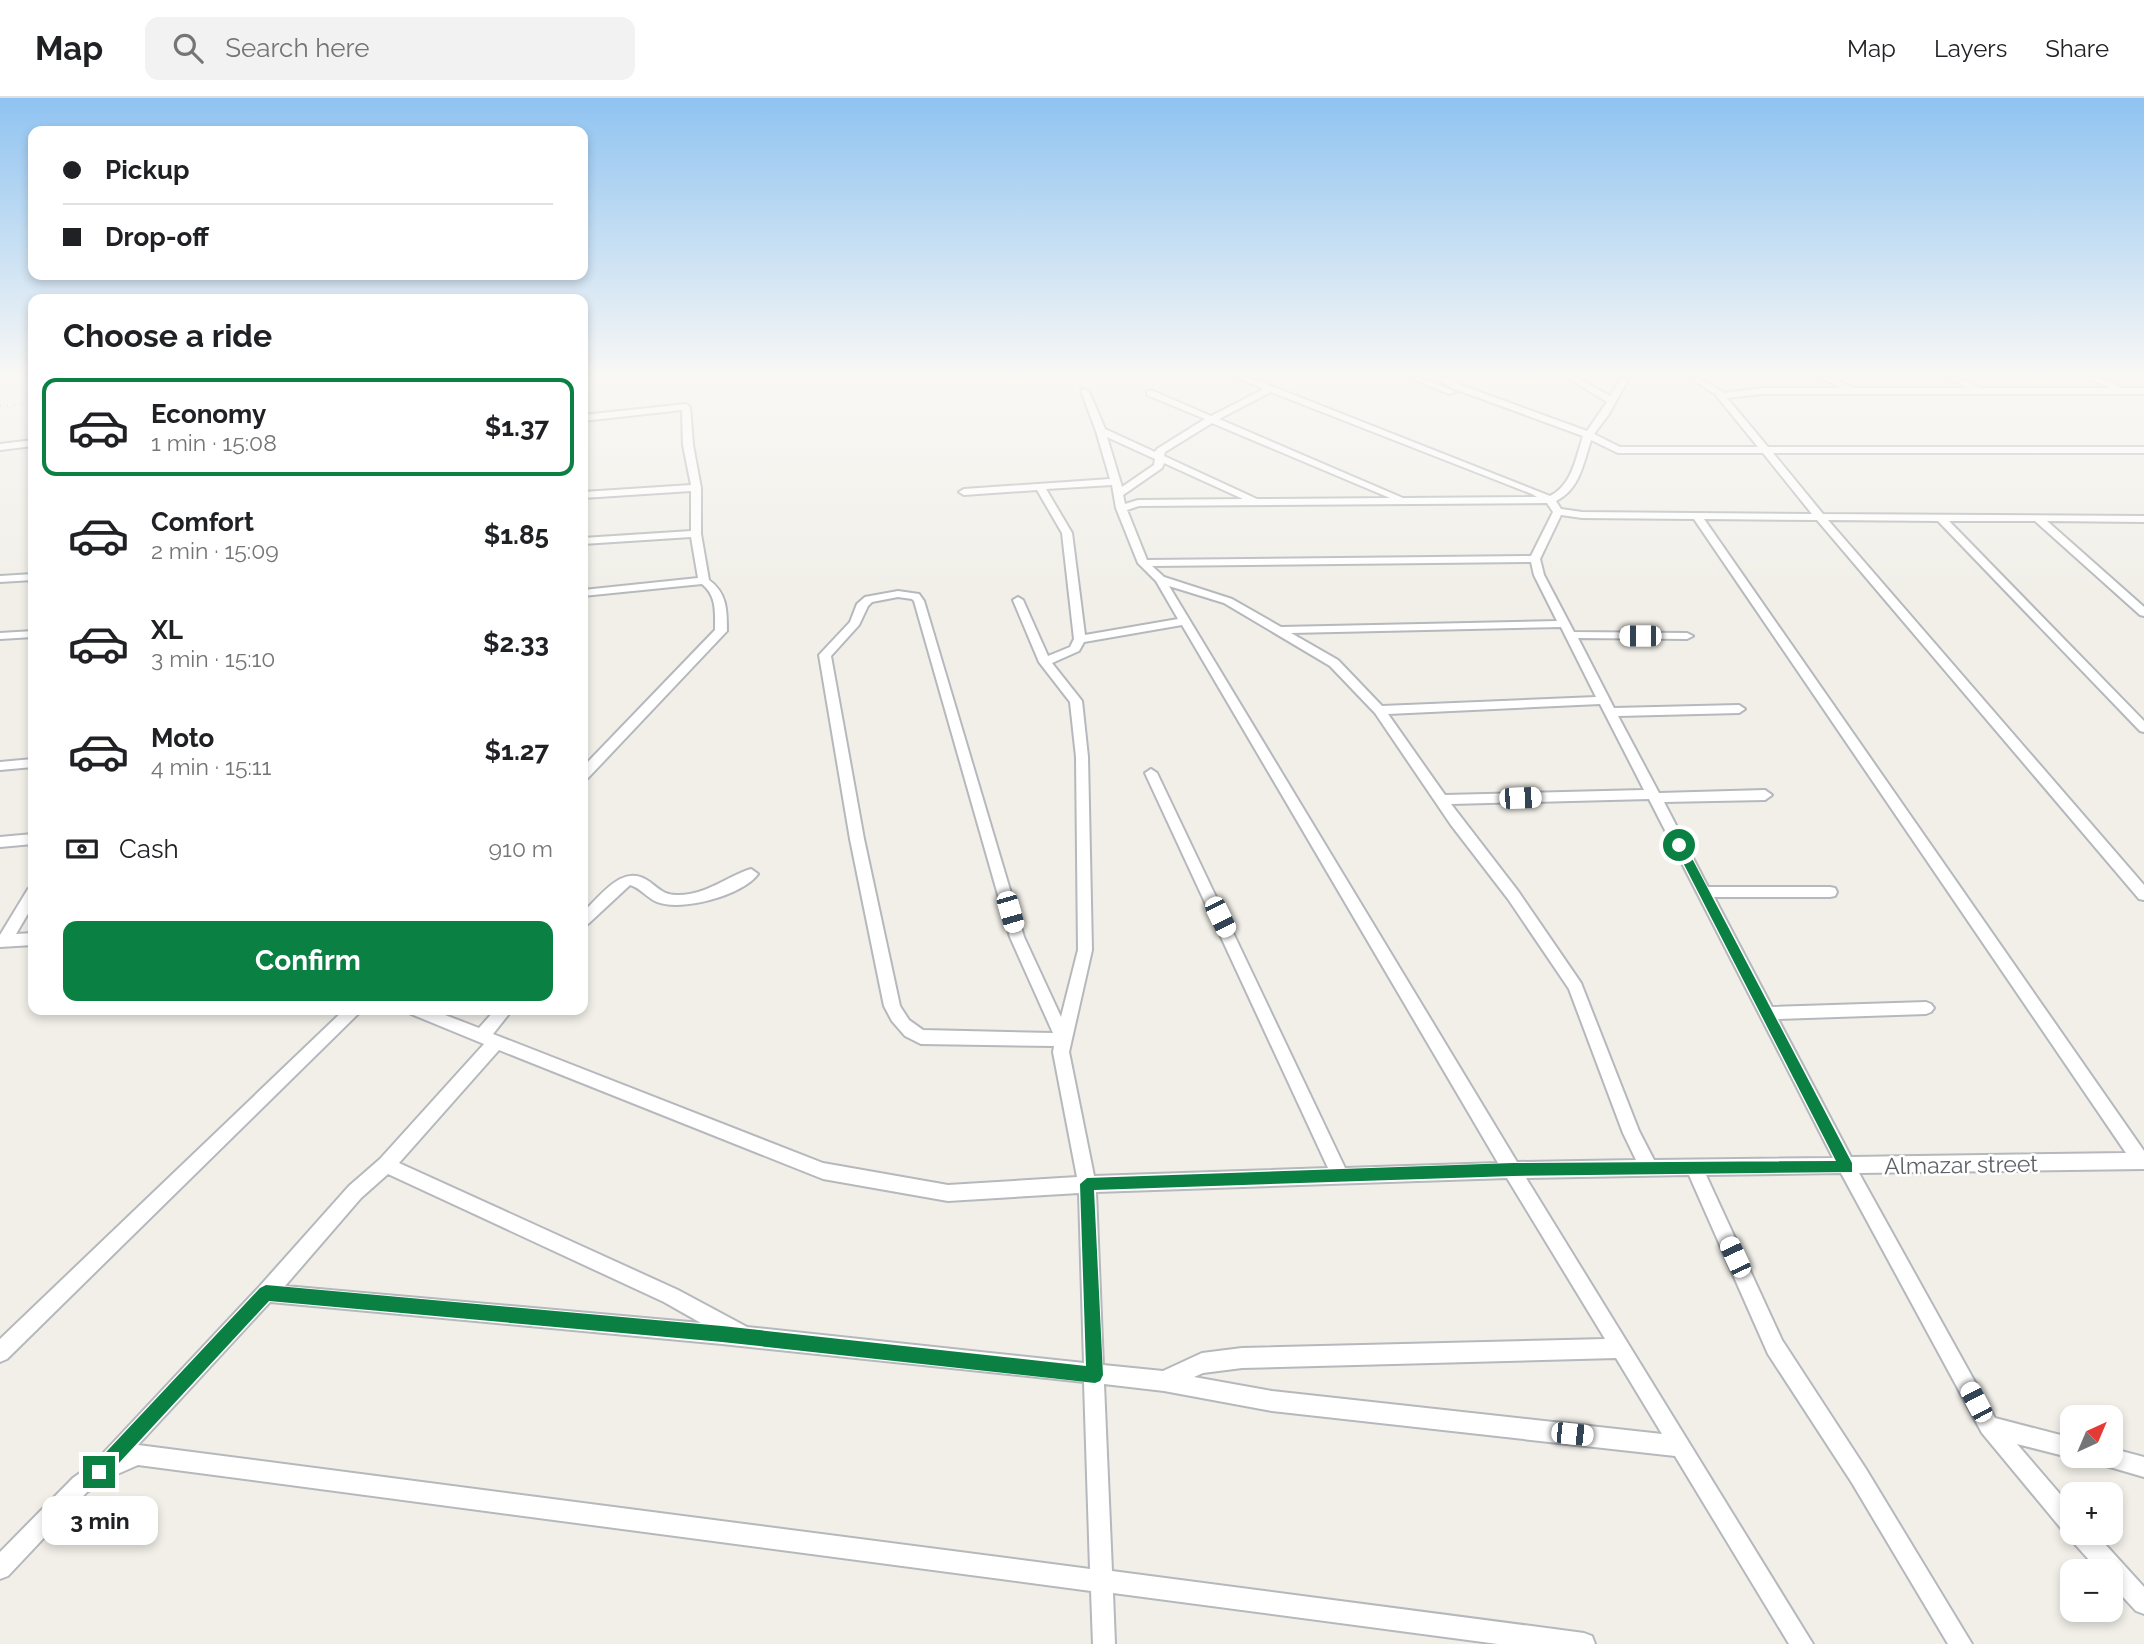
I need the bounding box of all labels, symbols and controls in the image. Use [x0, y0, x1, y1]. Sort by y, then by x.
search box [145, 17, 635, 80]
text: Map [35, 29, 103, 68]
icon: search [169, 29, 207, 67]
text: Search here [225, 33, 370, 63]
text: Map [1847, 34, 1896, 63]
text: Layers [1934, 34, 2007, 63]
text: Share [2045, 34, 2109, 63]
text: Pickup [105, 155, 190, 185]
text: Drop-off [105, 222, 209, 252]
text: Choose a ride [63, 317, 272, 354]
icon: car [67, 396, 130, 459]
text: Economy [151, 399, 266, 429]
text: $1.37 [485, 412, 549, 442]
text: 1 min · 15:08 [151, 429, 277, 456]
icon: car [67, 504, 130, 567]
text: Comfort [151, 507, 254, 537]
text: $1.85 [484, 520, 549, 550]
text: 2 min · 15:09 [151, 537, 279, 564]
icon: car [67, 612, 130, 675]
text: XL [151, 615, 183, 645]
car [1620, 626, 1662, 647]
text: $2.33 [483, 628, 549, 658]
text: 3 min · 15:10 [151, 645, 275, 672]
icon: car [67, 720, 130, 783]
text: Moto [151, 723, 214, 753]
text: $1.27 [485, 736, 549, 766]
text: 4 min · 15:11 [151, 753, 271, 780]
car [1499, 787, 1542, 809]
route start [1663, 829, 1695, 861]
icon: cash [63, 830, 101, 868]
text: Cash [119, 834, 179, 864]
text: 910 m [489, 835, 553, 862]
car [995, 889, 1026, 935]
car [1202, 894, 1239, 940]
button: Confirm [63, 921, 553, 1001]
street label: Almazar street [1884, 1150, 2038, 1179]
car [1717, 1234, 1754, 1280]
car [1957, 1379, 1996, 1425]
north arrow [2060, 1405, 2123, 1468]
map controls [2060, 1405, 2123, 1622]
car [1551, 1421, 1594, 1447]
route end [83, 1456, 115, 1488]
button: + [2060, 1482, 2123, 1545]
callout: 3 min [41, 1496, 157, 1546]
text: 3 min [70, 1507, 130, 1534]
button: − [2060, 1559, 2123, 1622]

